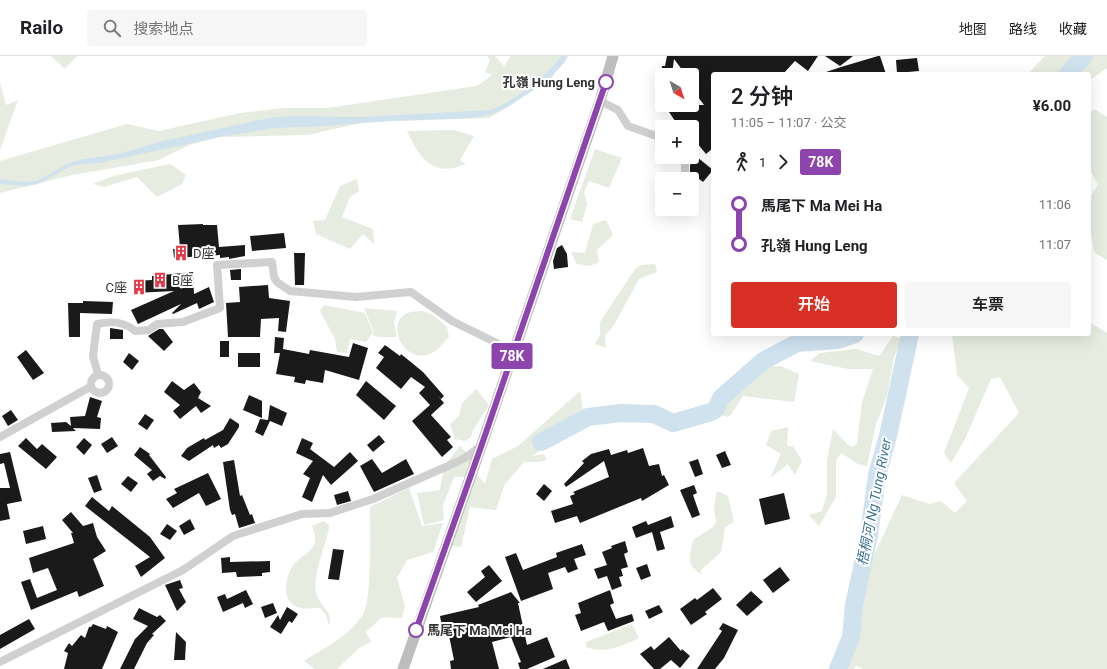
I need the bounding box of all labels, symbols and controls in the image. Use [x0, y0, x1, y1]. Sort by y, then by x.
search box [87, 10, 367, 46]
text: Railo [20, 16, 63, 39]
icon: search [101, 17, 123, 39]
text: 搜索地点 [133, 20, 193, 38]
text: 地图 [959, 21, 987, 37]
text: 路线 [1009, 21, 1037, 37]
text: 收藏 [1059, 21, 1087, 37]
north arrow [655, 68, 699, 112]
map controls [655, 68, 699, 216]
marker: 孔嶺 Hung Leng [598, 74, 614, 90]
place label: 孔嶺 Hung Leng [503, 75, 595, 90]
text: 2 分钟 [731, 84, 793, 109]
text: ¥6.00 [1033, 97, 1071, 115]
text: 11:05 – 11:07 · 公交 [731, 115, 847, 130]
button: + [655, 120, 699, 164]
icon: walk [731, 151, 753, 173]
icon: forward [772, 151, 794, 173]
text: 78K [808, 154, 833, 170]
text: 1 [759, 155, 766, 170]
button: − [655, 172, 699, 216]
text: 馬尾下 Ma Mei Ha [761, 197, 882, 215]
text: 11:06 [1039, 197, 1071, 212]
text: 孔嶺 Hung Leng [761, 237, 868, 255]
text: 11:07 [1039, 237, 1071, 252]
building icon: D座 [172, 244, 190, 262]
place label: D座 [193, 246, 215, 261]
building icon: B座 [151, 271, 169, 289]
place label: B座 [172, 273, 193, 288]
building icon: C座 [130, 278, 148, 296]
place label: C座 [106, 280, 127, 295]
button: 开始 [731, 282, 897, 328]
button: 车票 [905, 282, 1071, 328]
line badge: 78K [489, 343, 535, 369]
text: 78K [500, 348, 524, 364]
water label: 梧桐河 Ng Tung River [854, 437, 894, 567]
marker: 馬尾下 Ma Mei Ha [408, 622, 424, 638]
place label: 馬尾下 Ma Mei Ha [427, 623, 532, 638]

